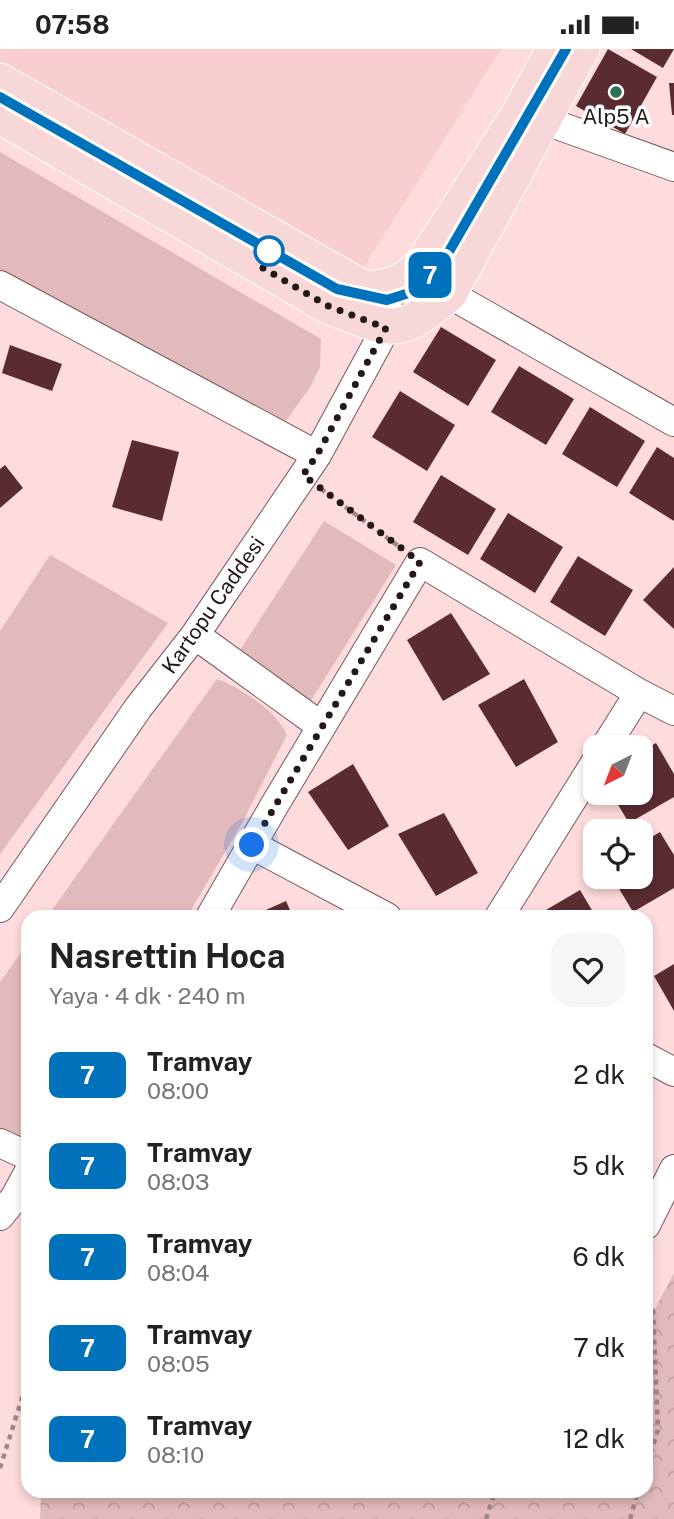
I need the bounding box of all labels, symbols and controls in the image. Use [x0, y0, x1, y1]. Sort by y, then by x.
text: 07:58 [35, 9, 110, 40]
marker: Alp5 A [608, 84, 624, 100]
place label: Alp5 A [582, 104, 650, 129]
unlabelled marker [254, 236, 284, 266]
line badge: 7 [407, 252, 453, 298]
text: 7 [422, 261, 438, 289]
street label: Kartopu Caddesi [156, 532, 270, 678]
north arrow [583, 735, 653, 805]
map controls [583, 735, 653, 889]
button: locate [583, 819, 653, 889]
your location [234, 827, 269, 862]
button: heart [551, 933, 625, 1007]
text: Nasrettin Hoca [49, 937, 286, 975]
text: Yaya · 4 dk · 240 m [49, 982, 245, 1009]
text: Tramvay [147, 1046, 253, 1077]
text: 2 dk [573, 1059, 625, 1090]
text: 7 [80, 1061, 95, 1089]
text: 08:00 [147, 1077, 209, 1104]
text: Tramvay [147, 1137, 253, 1168]
text: 5 dk [572, 1150, 625, 1181]
text: 7 [80, 1152, 95, 1180]
text: 08:03 [147, 1168, 209, 1195]
text: Tramvay [147, 1228, 253, 1259]
text: 6 dk [573, 1241, 625, 1272]
text: 7 [80, 1243, 95, 1271]
text: 08:04 [147, 1259, 210, 1286]
text: Tramvay [147, 1319, 253, 1350]
text: 7 dk [573, 1332, 625, 1363]
text: 7 [80, 1334, 95, 1362]
text: 08:05 [147, 1350, 210, 1377]
text: Tramvay [147, 1410, 253, 1441]
text: 12 dk [563, 1423, 625, 1454]
text: 7 [80, 1425, 95, 1453]
text: 08:10 [147, 1441, 204, 1468]

